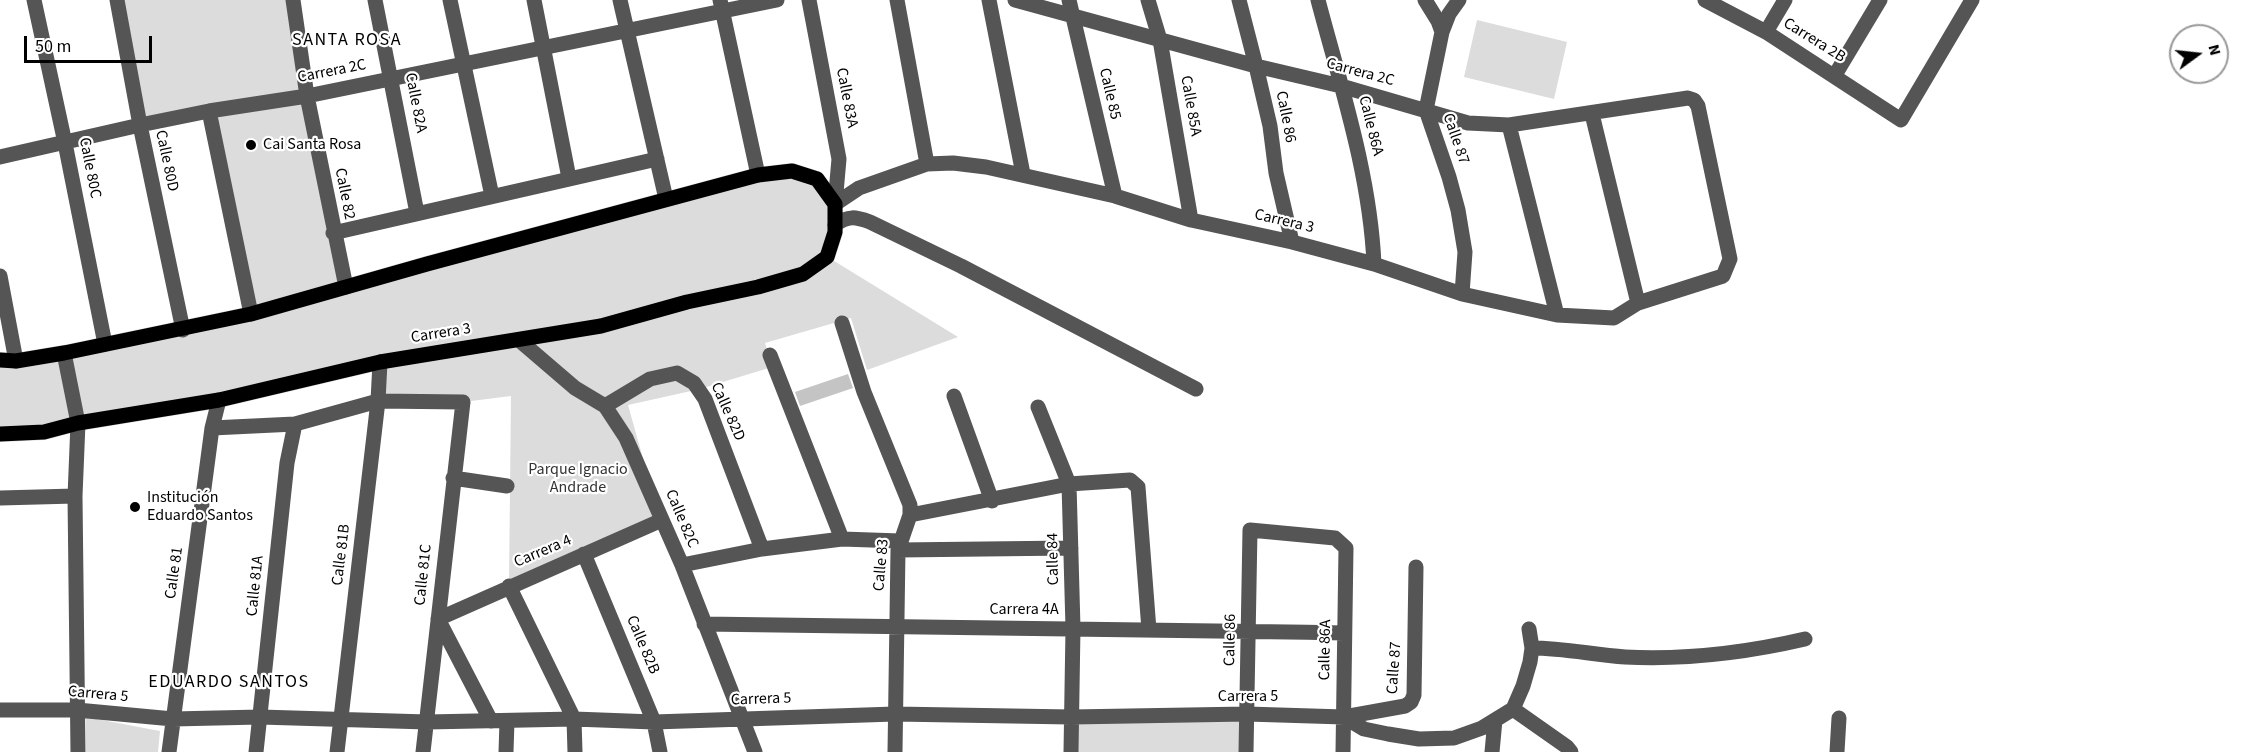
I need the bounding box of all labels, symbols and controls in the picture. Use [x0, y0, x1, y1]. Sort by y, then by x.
street label: Carrera 2B [1779, 14, 1849, 68]
scale bar [27, 24, 154, 62]
north arrow [2169, 24, 2229, 84]
district label: SANTA ROSA [292, 30, 402, 52]
text: 50 m [35, 34, 71, 59]
text: N [2202, 42, 2226, 58]
street label: Carrera 2C [1324, 55, 1396, 91]
street label: Carrera 2C [296, 56, 368, 88]
street label: Calle 83A [831, 66, 861, 130]
street label: Calle 85 [1094, 66, 1124, 122]
street label: Calle 82A [400, 71, 430, 135]
street label: Calle 85A [1175, 74, 1205, 138]
street label: Calle 86 [1271, 89, 1299, 145]
street label: Calle 86A [1353, 94, 1387, 158]
street label: Calle 87 [1437, 111, 1473, 167]
street label: Calle 80D [150, 129, 182, 193]
place label: Cai Santa Rosa [263, 135, 361, 155]
street label: Calle 80C [74, 136, 104, 200]
marker: Cai Santa Rosa [244, 138, 258, 152]
street label: Calle 82 [330, 166, 358, 222]
street label: Carrera 3 [1252, 206, 1316, 238]
street label: Carrera 3 [410, 320, 472, 348]
street label: Calle 82D [706, 380, 748, 444]
park label: Parque Ignacio Andrade [528, 460, 628, 498]
street label: Calle 82C [660, 487, 702, 551]
place label: Institución Eduardo Santos [147, 488, 253, 526]
marker: Institución Eduardo Santos [128, 500, 142, 514]
street label: Calle 81B [329, 523, 355, 587]
street label: Carrera 4 [511, 531, 575, 573]
street label: Calle 84 [1044, 533, 1064, 585]
street label: Calle 83 [870, 538, 894, 592]
street label: Calle 81C [411, 543, 437, 607]
street label: Calle 81 [162, 546, 188, 600]
street label: Calle 81A [243, 555, 269, 617]
street label: Carrera 4A [989, 600, 1059, 620]
street label: Calle 82B [621, 613, 663, 677]
street label: Calle 86 [1221, 614, 1241, 666]
street label: Calle 86A [1316, 619, 1336, 681]
street label: Calle 87 [1384, 641, 1406, 695]
district label: EDUARDO SANTOS [148, 672, 310, 694]
street label: Carrera 5 [67, 683, 129, 707]
street label: Carrera 5 [1218, 687, 1278, 707]
street label: Carrera 5 [730, 689, 792, 711]

